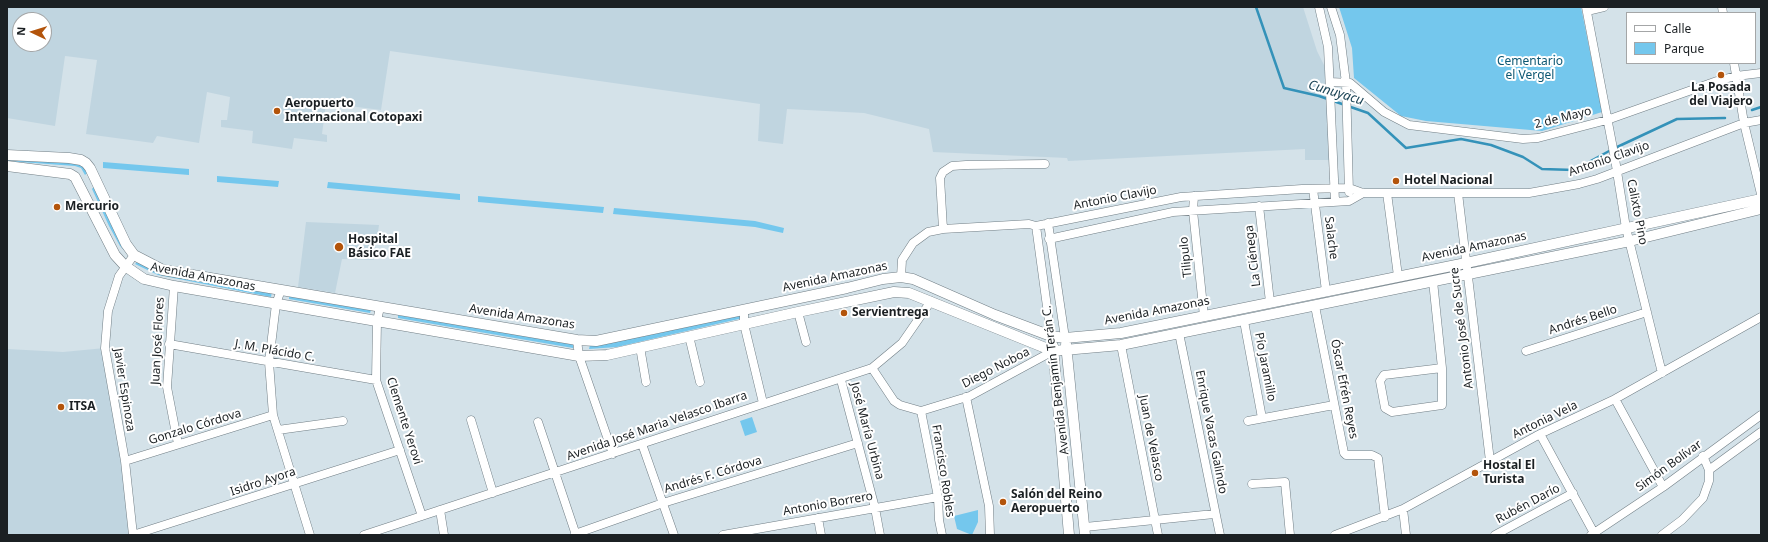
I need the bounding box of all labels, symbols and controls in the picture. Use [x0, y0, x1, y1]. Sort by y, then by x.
north arrow [12, 12, 52, 52]
legend [1626, 12, 1756, 64]
text: Calle [1664, 20, 1691, 37]
text: N [13, 26, 28, 36]
text: Parque [1664, 40, 1704, 57]
park label: Cementario el Vergel [1497, 55, 1563, 83]
marker: La Posada del Viajero [1716, 70, 1726, 80]
water label: Cunuyacu [1306, 77, 1366, 109]
place label: La Posada del Viajero [1689, 81, 1753, 109]
place label: Aeropuerto Internacional Cotopaxi [285, 97, 422, 125]
street label: 2 de Mayo [1533, 104, 1593, 132]
marker: Aeropuerto Internacional Cotopaxi [272, 106, 282, 116]
street label: Antonio Clavijo [1567, 138, 1651, 180]
place label: Hotel Nacional [1404, 174, 1493, 188]
marker: Hotel Nacional [1391, 176, 1401, 186]
street label: Calixto Pino [1624, 178, 1650, 246]
street label: Antonio Clavijo [1072, 183, 1158, 213]
place label: Mercurio [65, 200, 119, 214]
marker: Mercurio [52, 202, 62, 212]
street label: Salache [1321, 216, 1341, 260]
street label: La Ciénega [1242, 224, 1264, 288]
street label: Avenida Amazonas [1420, 229, 1528, 265]
place label: Hospital Básico FAE [348, 233, 411, 261]
street label: Tilipulo [1177, 236, 1195, 278]
marker: Hospital Básico FAE [333, 241, 345, 253]
street label: Avenida Amazonas [781, 259, 889, 295]
street label: Avenida Amazonas [149, 260, 257, 294]
street label: Antonio José de Sucre [1447, 266, 1477, 390]
street label: Avenida Amazonas [1103, 294, 1211, 328]
street label: Juan José Flores [149, 297, 167, 385]
street label: Avenida Amazonas [468, 302, 576, 332]
street label: Andrés Bello [1547, 302, 1619, 338]
street label: Avenida Benjamín Terán C. [1040, 305, 1072, 455]
place label: Servientrega [852, 306, 929, 320]
marker: Servientrega [839, 308, 849, 318]
street label: Pío Jaramillo [1251, 331, 1279, 403]
street label: J. M. Plácido C. [234, 337, 316, 365]
street label: Óscar Efrén Reyes [1327, 338, 1361, 440]
street label: Diego Noboa [960, 345, 1032, 391]
street label: Javier Espinoza [110, 347, 138, 433]
street label: Enrique Vacas Galindo [1192, 369, 1230, 495]
street label: Clemente Yerovi [383, 376, 425, 466]
street label: José María Urbina [847, 381, 887, 481]
street label: Avenida José Maria Velasco Ibarra [565, 388, 749, 464]
street label: Juan de Velasco [1136, 394, 1166, 482]
street label: Antonia Vela [1510, 398, 1580, 442]
place label: ITSA [69, 400, 96, 414]
marker: ITSA [56, 402, 66, 412]
street label: Gonzalo Córdova [147, 406, 243, 448]
street label: Francisco Robles [929, 424, 957, 518]
street label: Simón Bolívar [1633, 437, 1705, 495]
street label: Andrés F. Córdova [662, 453, 764, 497]
place label: Hostal El Turista [1483, 459, 1535, 487]
street label: Isidro Ayora [228, 465, 298, 499]
marker: Hostal El Turista [1470, 468, 1480, 478]
street label: Rubén Darío [1494, 481, 1562, 527]
place label: Salón del Reino Aeropuerto [1011, 488, 1102, 516]
street label: Antonio Borrero [782, 489, 874, 519]
marker: Salón del Reino Aeropuerto [998, 497, 1008, 507]

